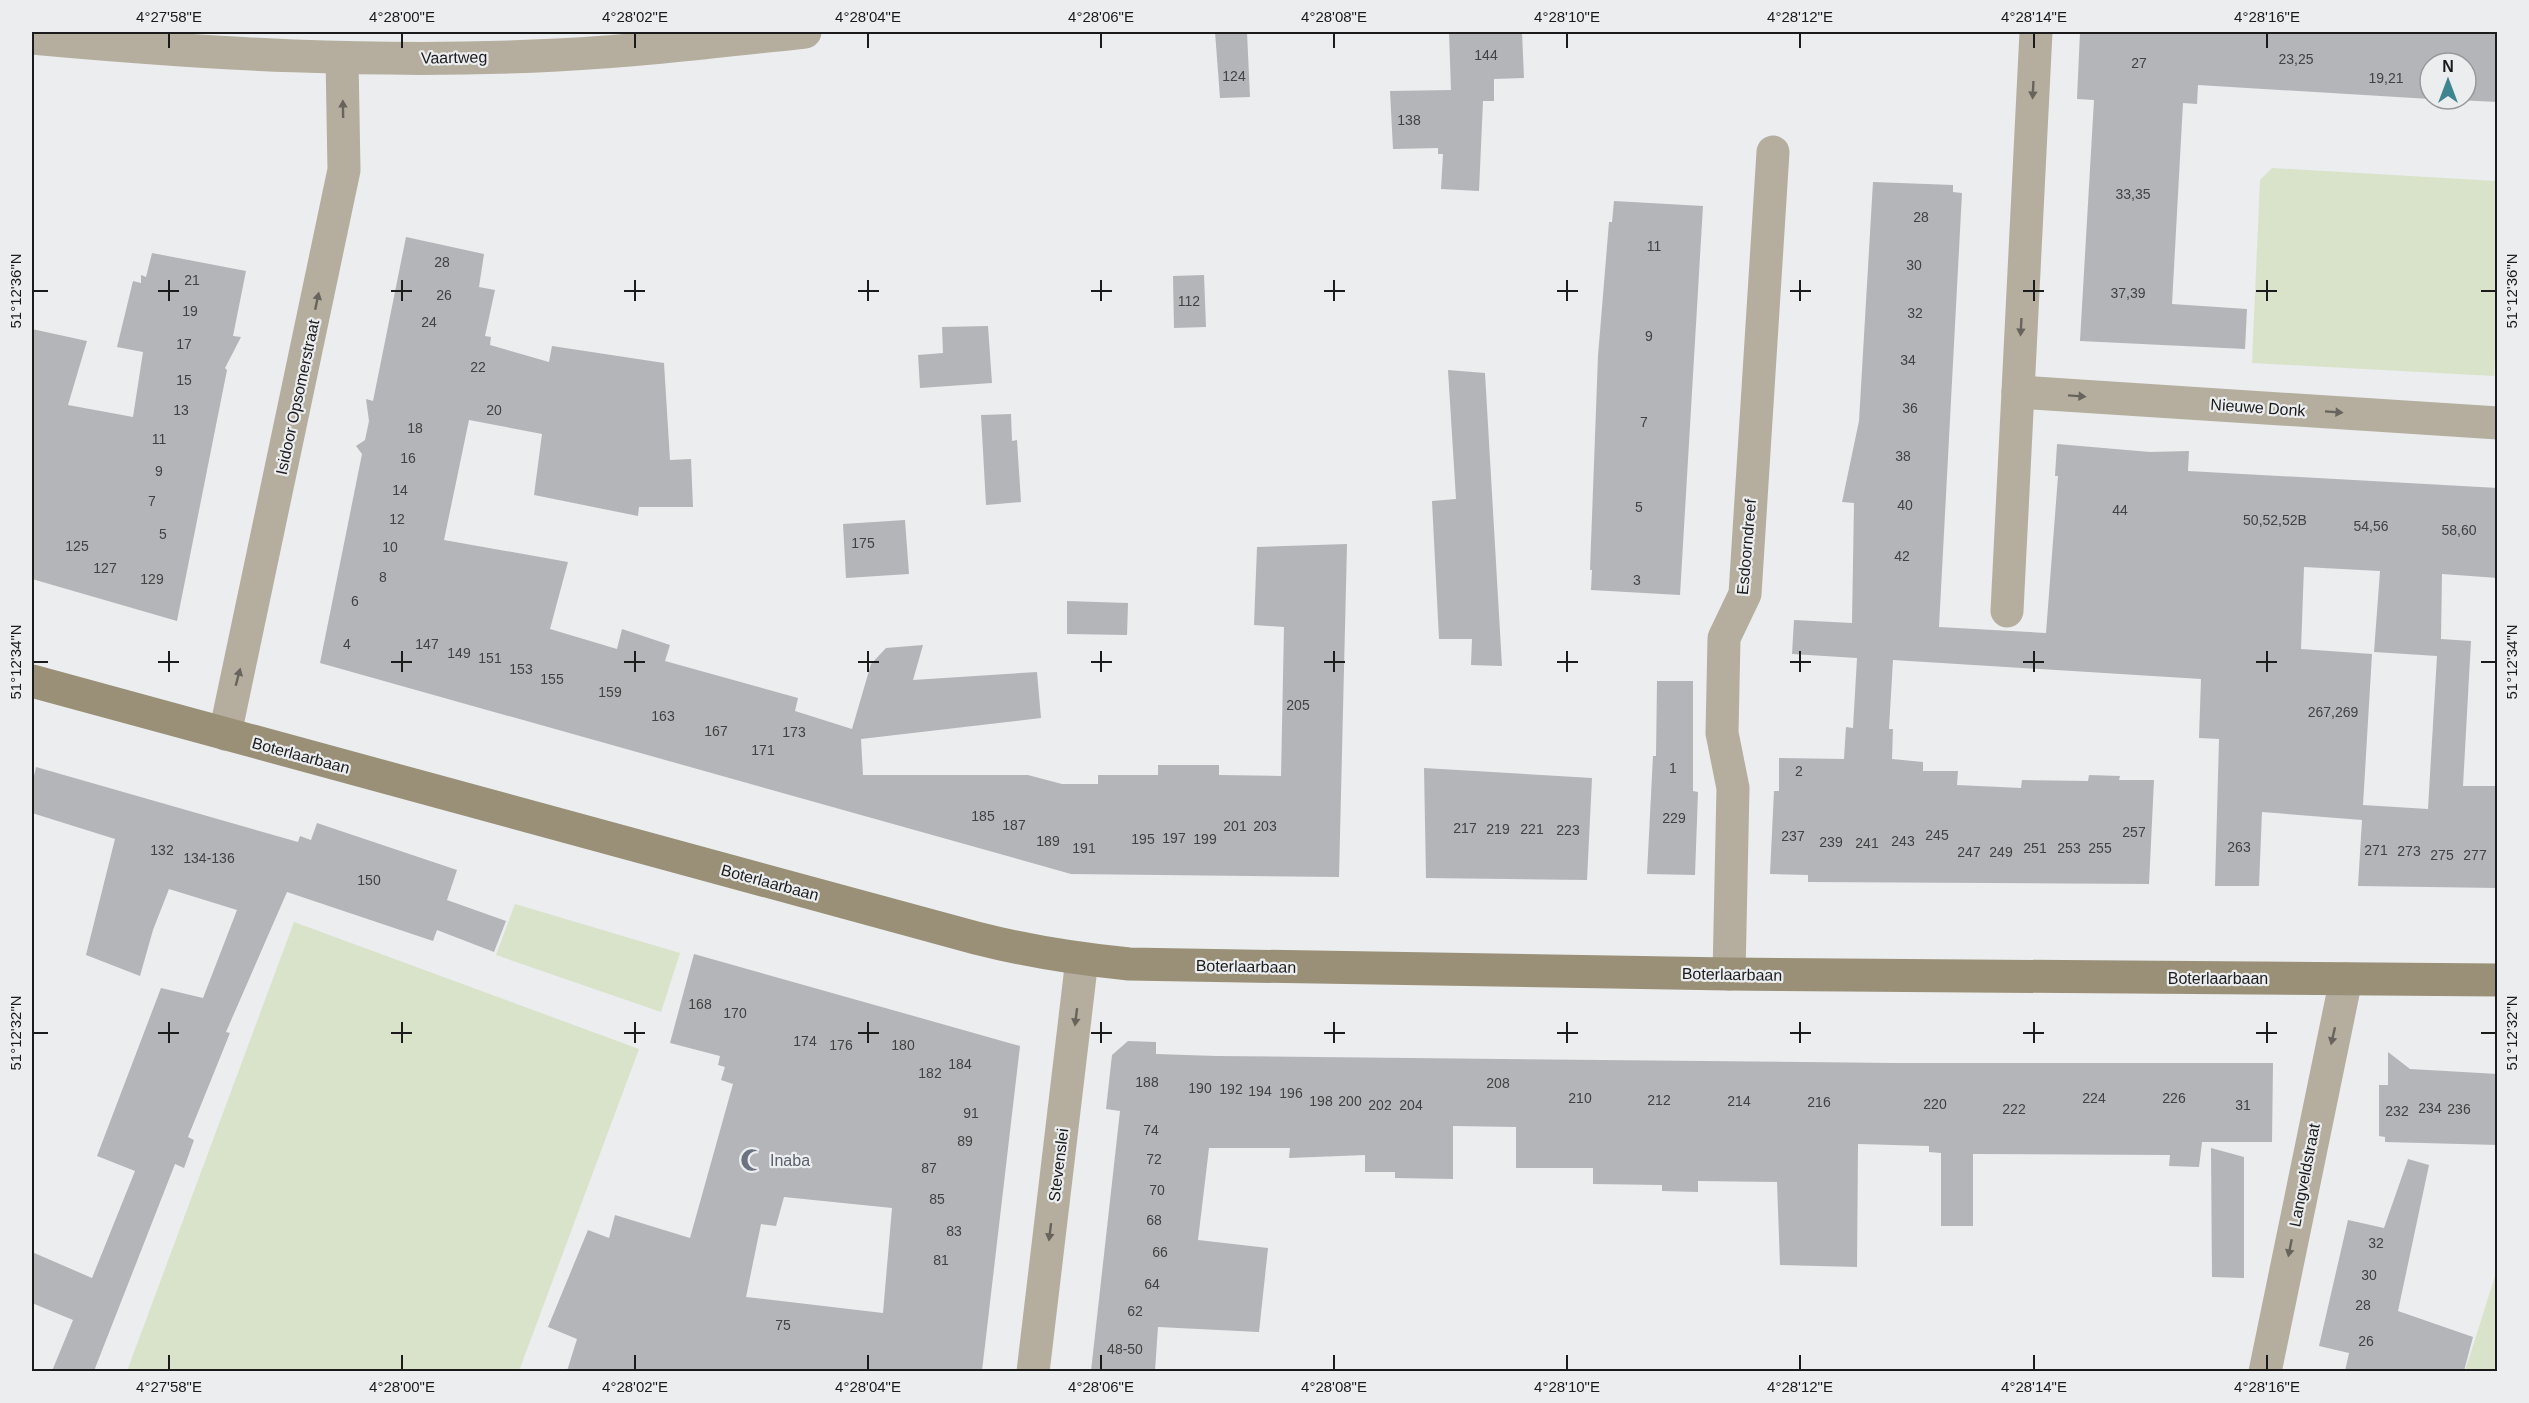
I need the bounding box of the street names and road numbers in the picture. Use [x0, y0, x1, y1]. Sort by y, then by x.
street label: Vaartweg [421, 48, 487, 67]
street label: Isidoor Opsomerstraat [273, 317, 322, 476]
street label: Nieuwe Donk [2210, 396, 2307, 419]
street label: Esdoorndreef [1734, 498, 1759, 596]
street label: Boterlaarbaan [250, 734, 352, 777]
street label: Boterlaarbaan [719, 861, 821, 904]
street label: Boterlaarbaan [1196, 957, 1296, 976]
street label: Boterlaarbaan [1682, 965, 1782, 984]
street label: Boterlaarbaan [2168, 970, 2268, 987]
street label: Langveldstraat [2286, 1121, 2323, 1228]
street label: Stevenslei [1046, 1127, 1071, 1203]

